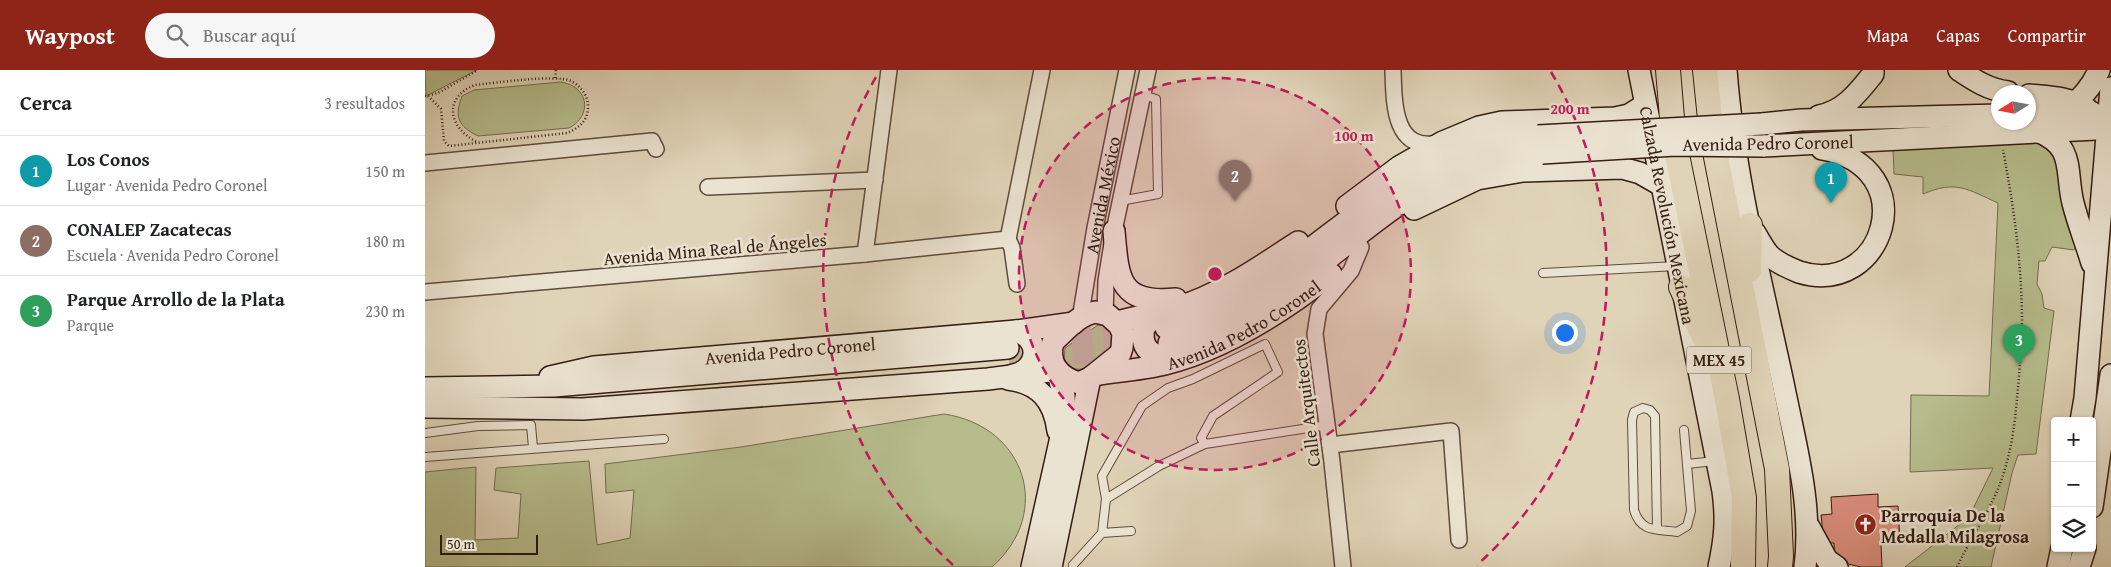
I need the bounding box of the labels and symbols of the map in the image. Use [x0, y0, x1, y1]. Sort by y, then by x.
north arrow [1991, 85, 2036, 130]
text: 200 m [1550, 98, 1590, 119]
street label: Calzada Revolución Mexicana [1633, 104, 1703, 327]
text: 100 m [1334, 125, 1374, 146]
street label: Avenida Pedro Coronel [1682, 128, 1854, 158]
street label: Avenida México [1078, 134, 1127, 256]
pin: 2 [1219, 160, 1251, 201]
pin: 1 [1815, 162, 1847, 203]
street label: Avenida Mina Real de Ángeles [602, 226, 828, 272]
centre of rings [1206, 265, 1224, 283]
street label: Avenida Pedro Coronel [1164, 273, 1326, 376]
your location [1552, 320, 1578, 346]
pin: 3 [2003, 324, 2035, 365]
street label: Avenida Pedro Coronel [704, 330, 877, 371]
street label: Calle Arquitectos [1285, 338, 1327, 468]
road number: MEX 45 [1687, 346, 1751, 374]
place label: Parroquia De la Medalla Milagrosa [1881, 502, 2030, 550]
church icon: Parroquia De la Medalla Milagrosa [1853, 513, 1877, 537]
scale bar [440, 532, 537, 555]

